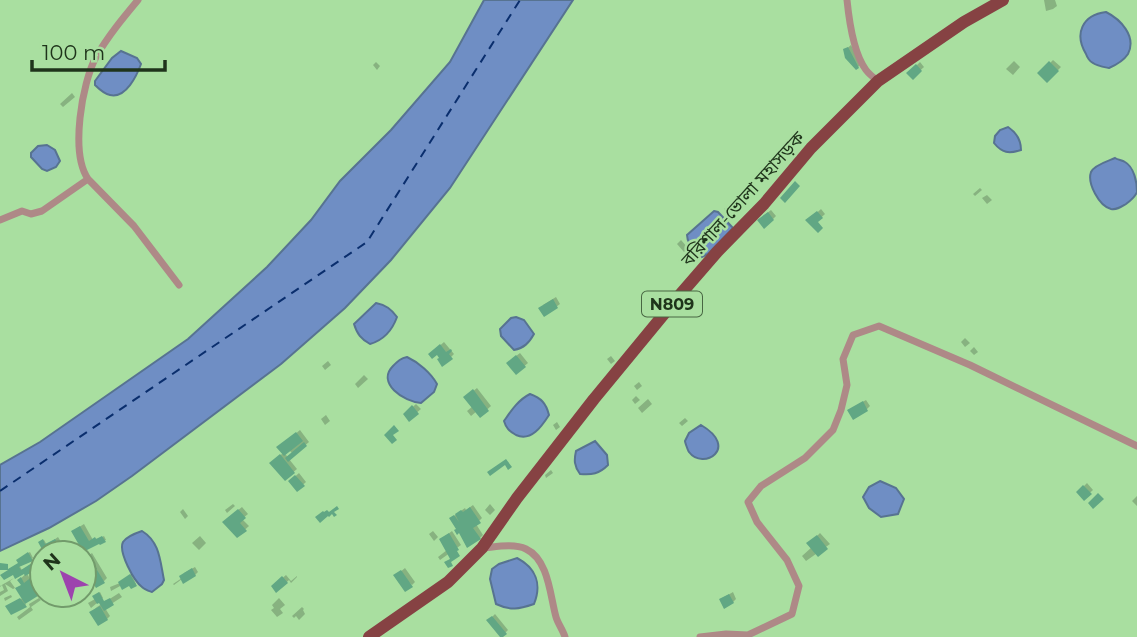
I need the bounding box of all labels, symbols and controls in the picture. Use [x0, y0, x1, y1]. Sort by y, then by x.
scale bar [32, 28, 164, 72]
text: 100 m [42, 40, 105, 65]
street label: বরিশাল-ভোলা মহাসড়ক [676, 127, 810, 272]
road number: N809 [642, 292, 702, 316]
north arrow [28, 539, 98, 609]
text: N [39, 548, 65, 575]

